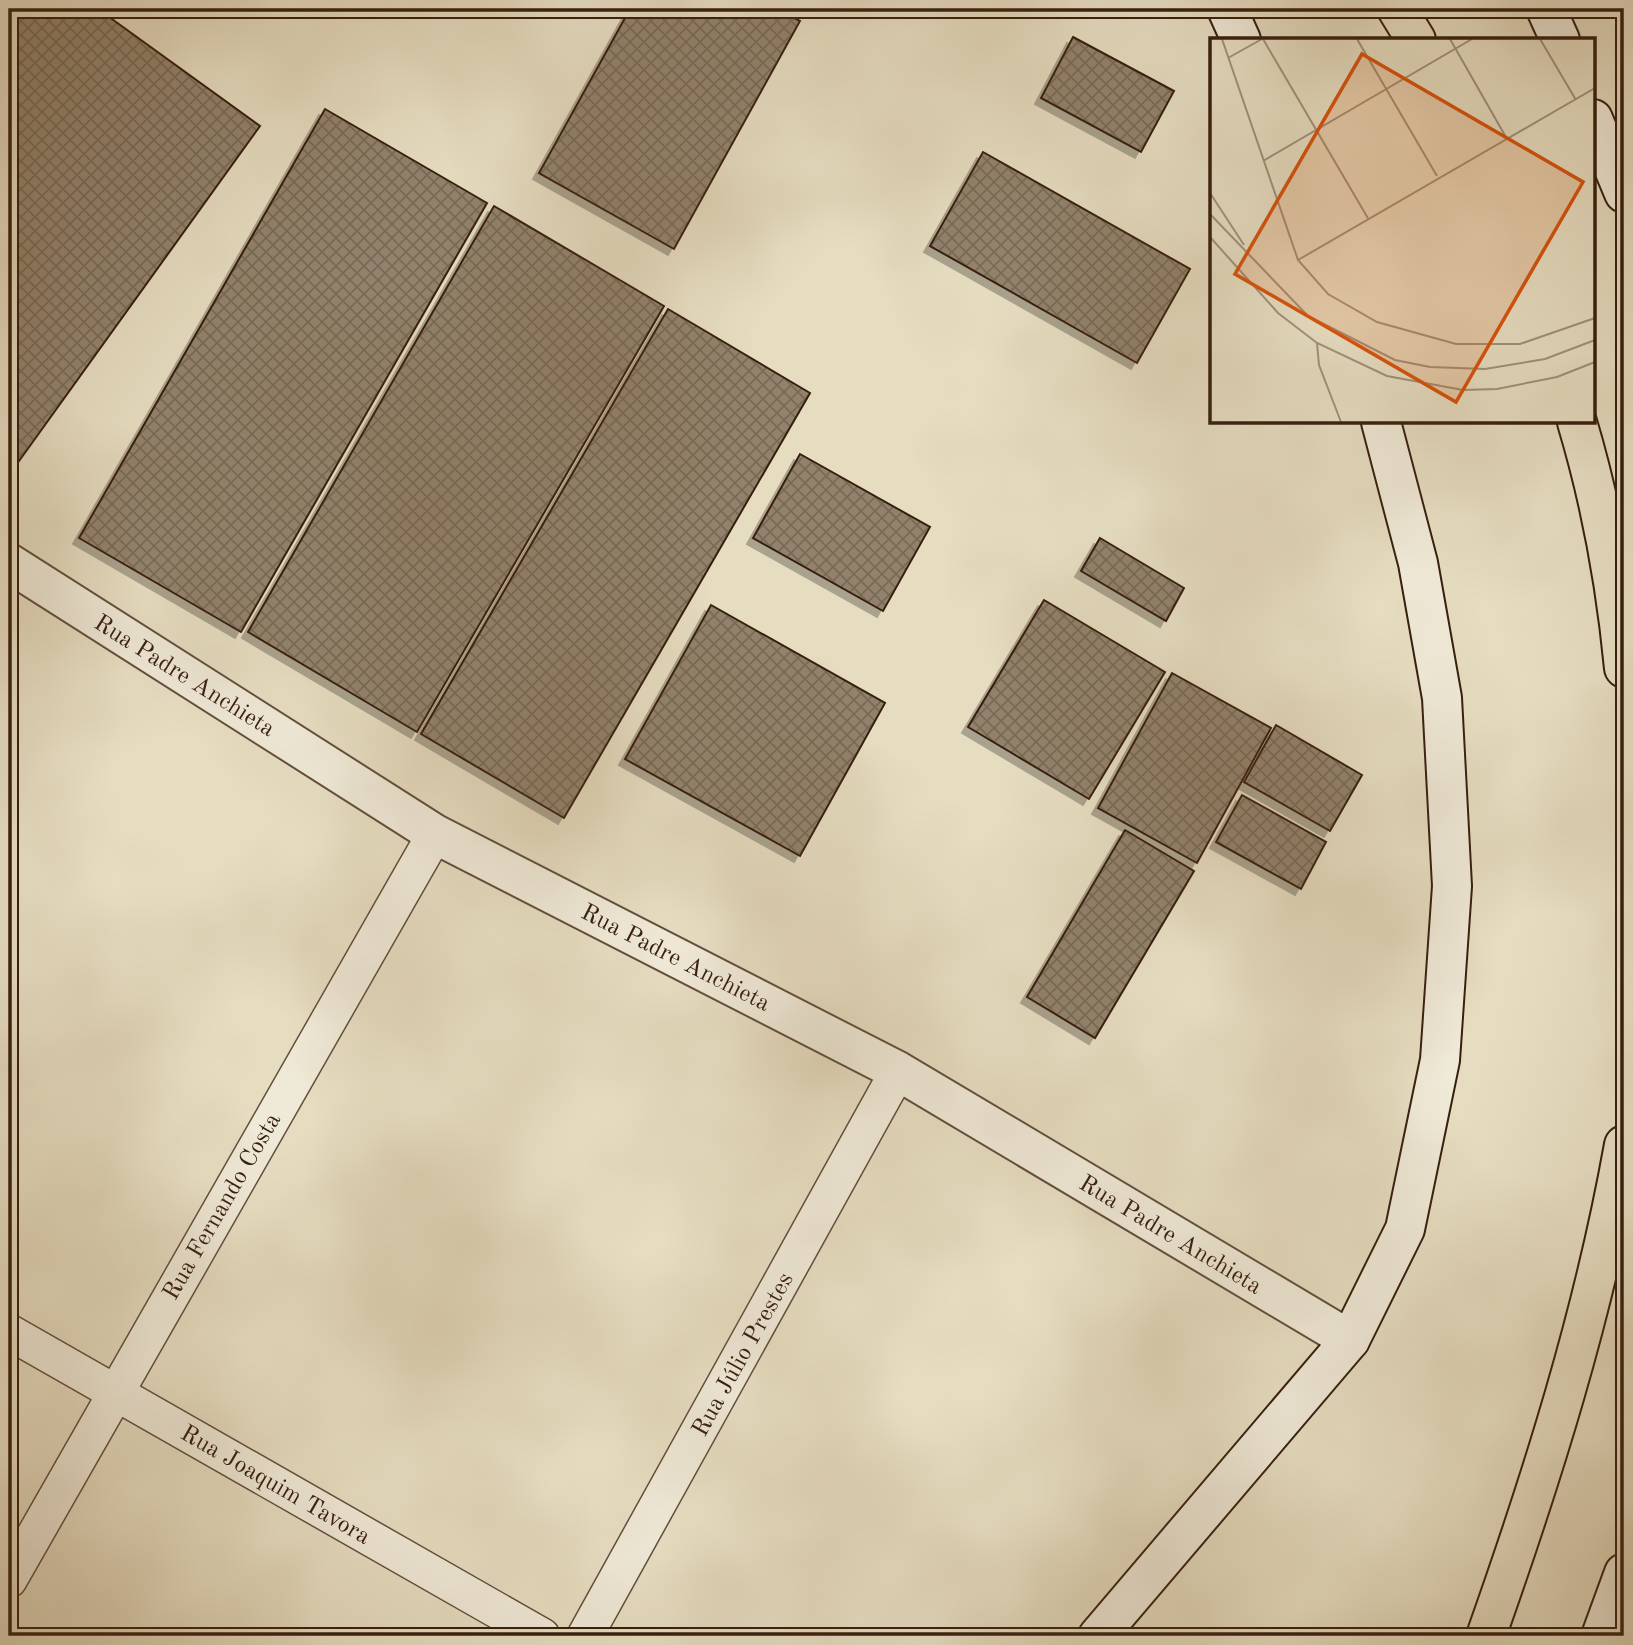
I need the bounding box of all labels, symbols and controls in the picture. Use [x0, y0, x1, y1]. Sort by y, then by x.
inset map [1210, 38, 1594, 424]
street label: Rua Padre Anchieta [89, 611, 279, 742]
street label: Rua Padre Anchieta [577, 901, 774, 1017]
street label: Rua Fernando Costa [159, 1109, 286, 1305]
street label: Rua Padre Anchieta [1074, 1172, 1266, 1300]
street label: Rua Júlio Prestes [689, 1269, 799, 1441]
street label: Rua Joaquim Tavora [176, 1422, 374, 1550]

